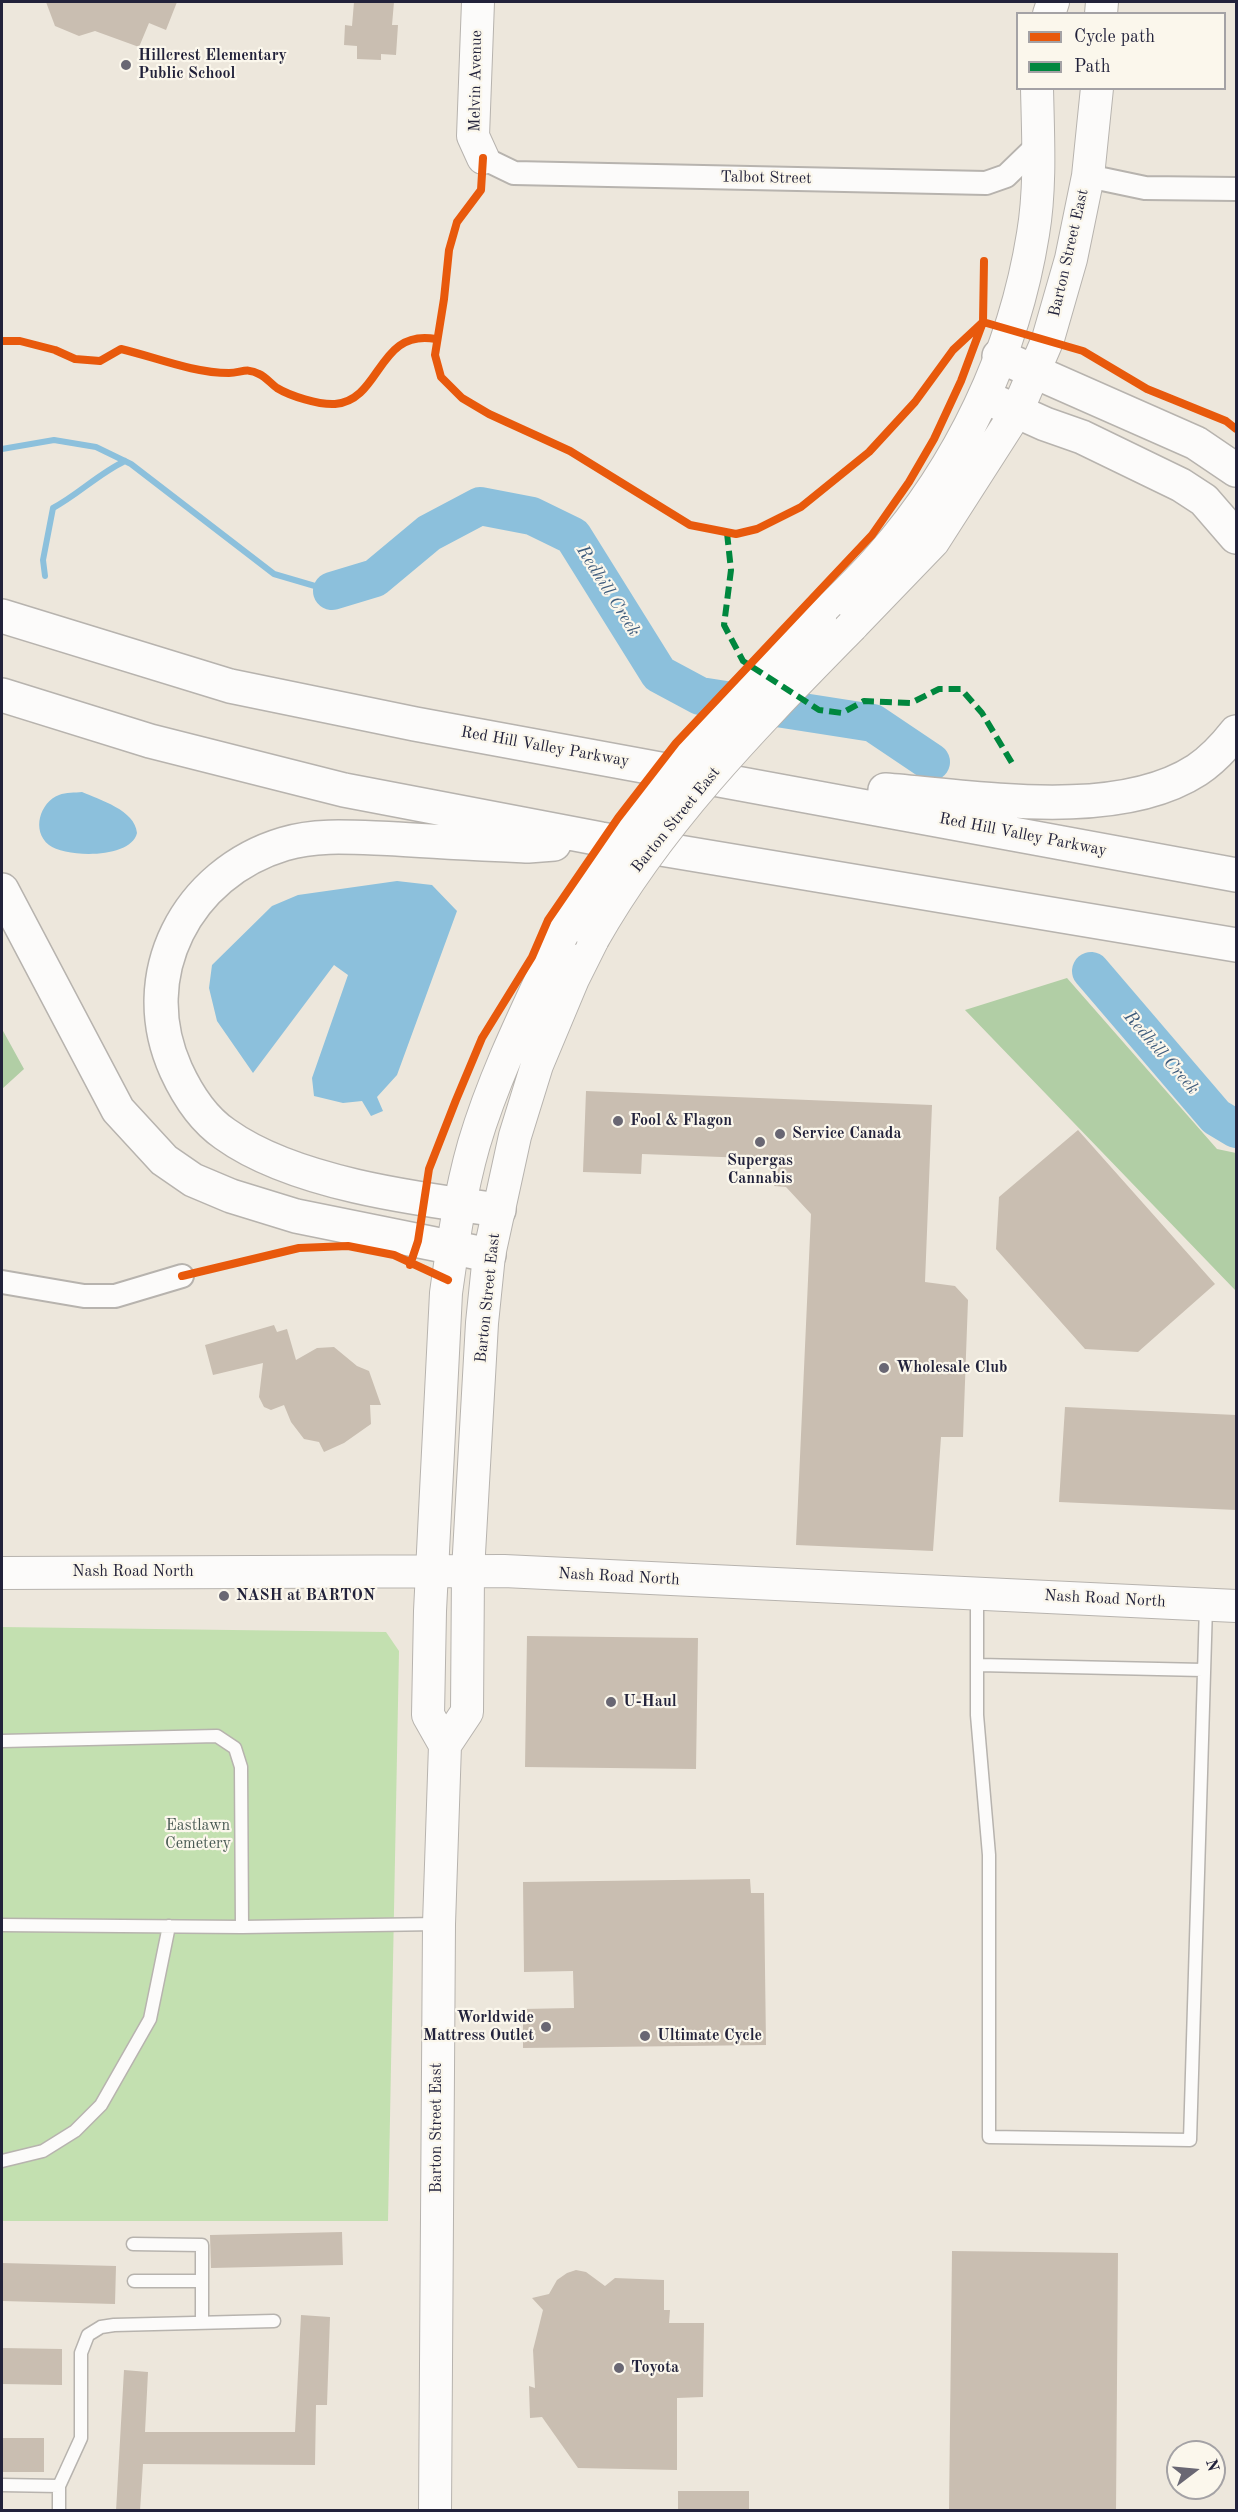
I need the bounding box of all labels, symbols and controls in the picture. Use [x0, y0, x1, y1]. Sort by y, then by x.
legend [1016, 12, 1226, 90]
text: Cycle path [1074, 28, 1155, 46]
street label: Melvin Avenue [466, 30, 486, 132]
place label: Hillcrest Elementary Public School [138, 46, 287, 84]
marker: Hillcrest Elementary Public School [119, 58, 133, 72]
text: Path [1074, 58, 1110, 76]
street label: Talbot Street [720, 168, 812, 188]
street label: Barton Street East [1045, 187, 1093, 319]
water label: Redhill Creek [571, 541, 645, 641]
street label: Red Hill Valley Parkway [459, 723, 631, 771]
street label: Barton Street East [627, 763, 725, 877]
street label: Red Hill Valley Parkway [937, 809, 1109, 861]
water label: Redhill Creek [1119, 1007, 1203, 1099]
place label: Fool & Flagon [630, 1111, 732, 1131]
marker: Fool & Flagon [611, 1114, 625, 1128]
place label: Service Canada [792, 1124, 902, 1144]
marker: Service Canada [773, 1127, 787, 1141]
marker: Supergas Cannabis [753, 1135, 767, 1149]
place label: Supergas Cannabis [727, 1151, 793, 1189]
street label: Barton Street East [472, 1232, 504, 1364]
place label: Wholesale Club [896, 1358, 1007, 1378]
marker: Wholesale Club [877, 1361, 891, 1375]
street label: Nash Road North [72, 1562, 194, 1582]
street label: Nash Road North [558, 1564, 680, 1590]
place label: NASH at BARTON [236, 1586, 375, 1606]
street label: Nash Road North [1044, 1586, 1166, 1612]
marker: NASH at BARTON [217, 1589, 231, 1603]
place label: U-Haul [623, 1692, 677, 1712]
marker: U-Haul [604, 1695, 618, 1709]
park label: Eastlawn Cemetery [165, 1816, 231, 1854]
place label: Worldwide Mattress Outlet [423, 2008, 534, 2046]
marker: Worldwide Mattress Outlet [539, 2020, 553, 2034]
place label: Ultimate Cycle [657, 2026, 762, 2046]
marker: Ultimate Cycle [638, 2029, 652, 2043]
street label: Barton Street East [427, 2063, 447, 2193]
place label: Toyota [631, 2358, 679, 2378]
marker: Toyota [612, 2361, 626, 2375]
north arrow [1166, 2440, 1226, 2500]
text: N [1202, 2457, 1221, 2474]

